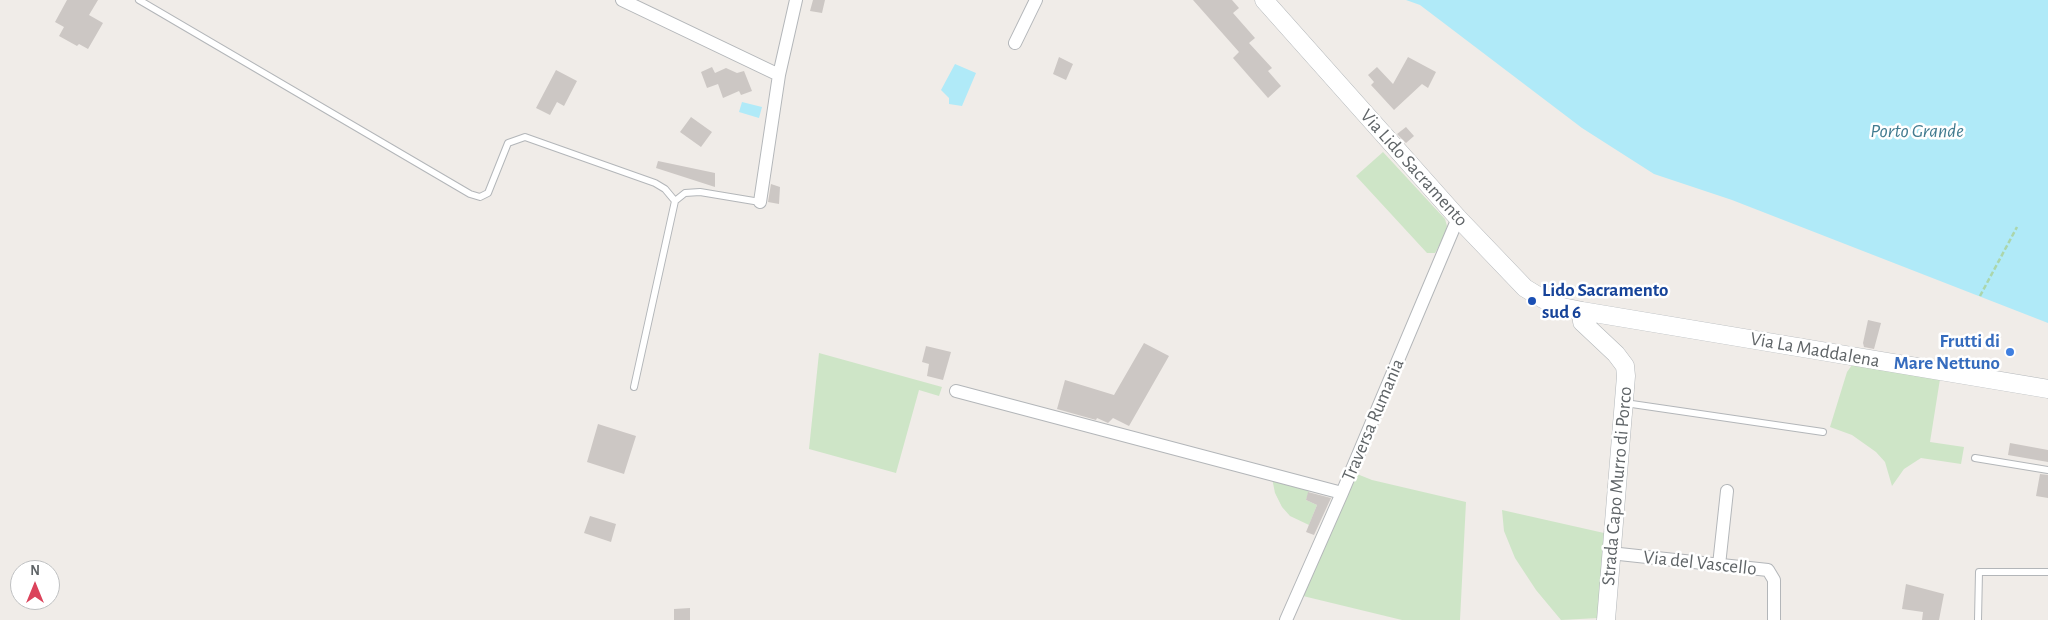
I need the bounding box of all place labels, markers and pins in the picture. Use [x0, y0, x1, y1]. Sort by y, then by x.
place label: Lido Sacramento sud 6 [1542, 279, 1668, 323]
marker: Lido Sacramento sud 6 [1526, 295, 1538, 307]
place label: Frutti di Mare Nettuno [1894, 330, 2000, 374]
marker: Frutti di Mare Nettuno [2004, 346, 2016, 358]

